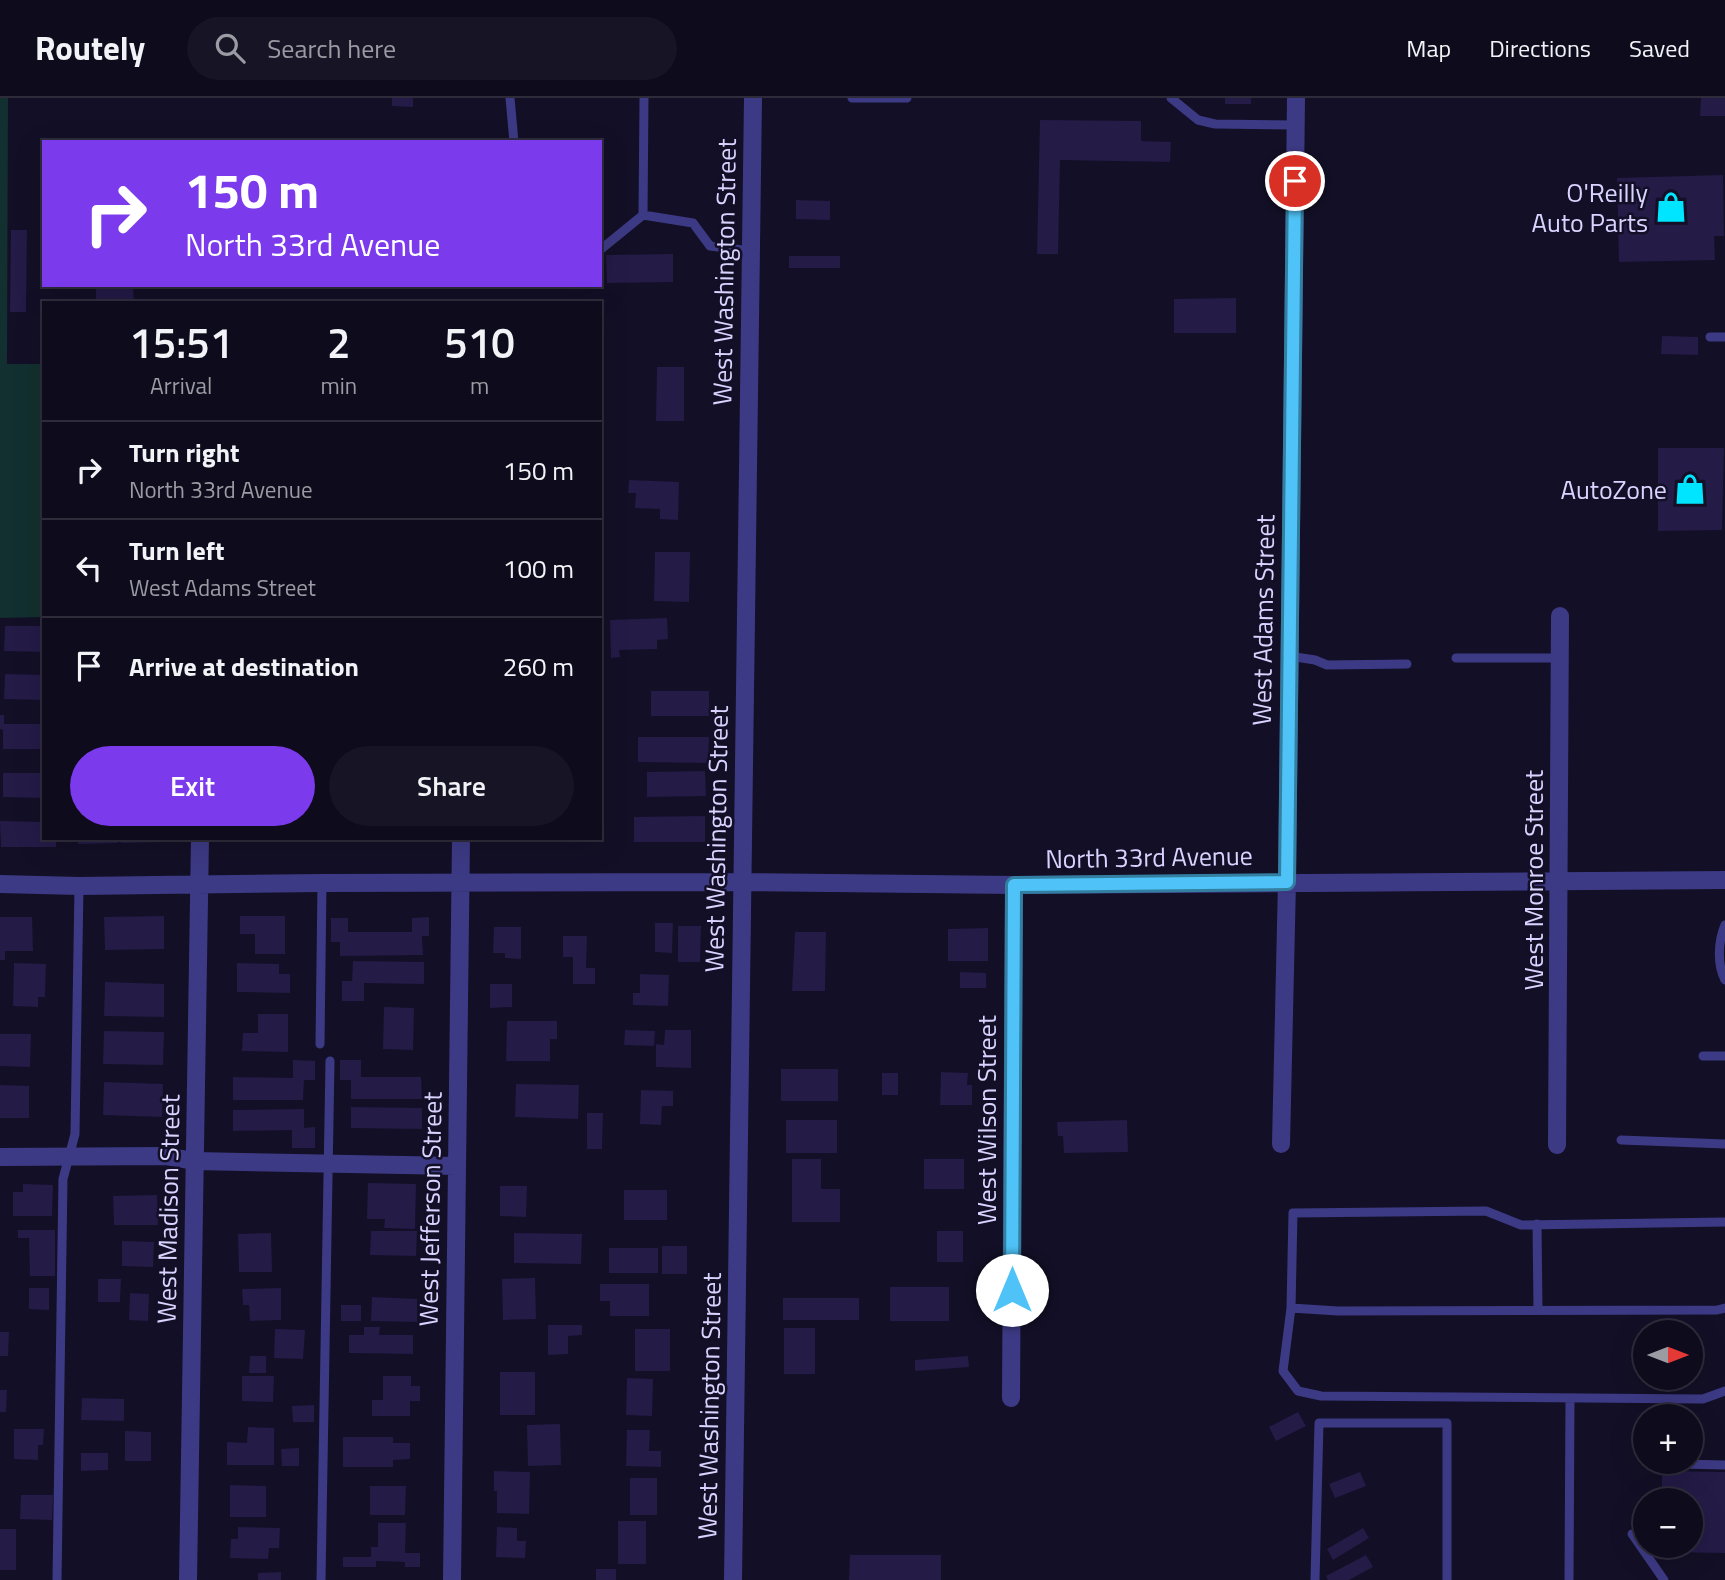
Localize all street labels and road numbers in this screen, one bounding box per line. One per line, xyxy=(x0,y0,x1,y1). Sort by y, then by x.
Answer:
street label: West Washington Street xyxy=(702,138,746,406)
street label: West Adams Street xyxy=(1242,514,1284,726)
street label: West Washington Street xyxy=(694,705,738,973)
street label: West Monroe Street xyxy=(1514,770,1553,990)
street label: North 33rd Avenue xyxy=(1045,836,1253,878)
street label: West Wilson Street xyxy=(967,1015,1006,1225)
street label: West Jefferson Street xyxy=(408,1091,452,1327)
street label: West Madison Street xyxy=(147,1094,189,1324)
street label: West Washington Street xyxy=(687,1272,731,1540)

